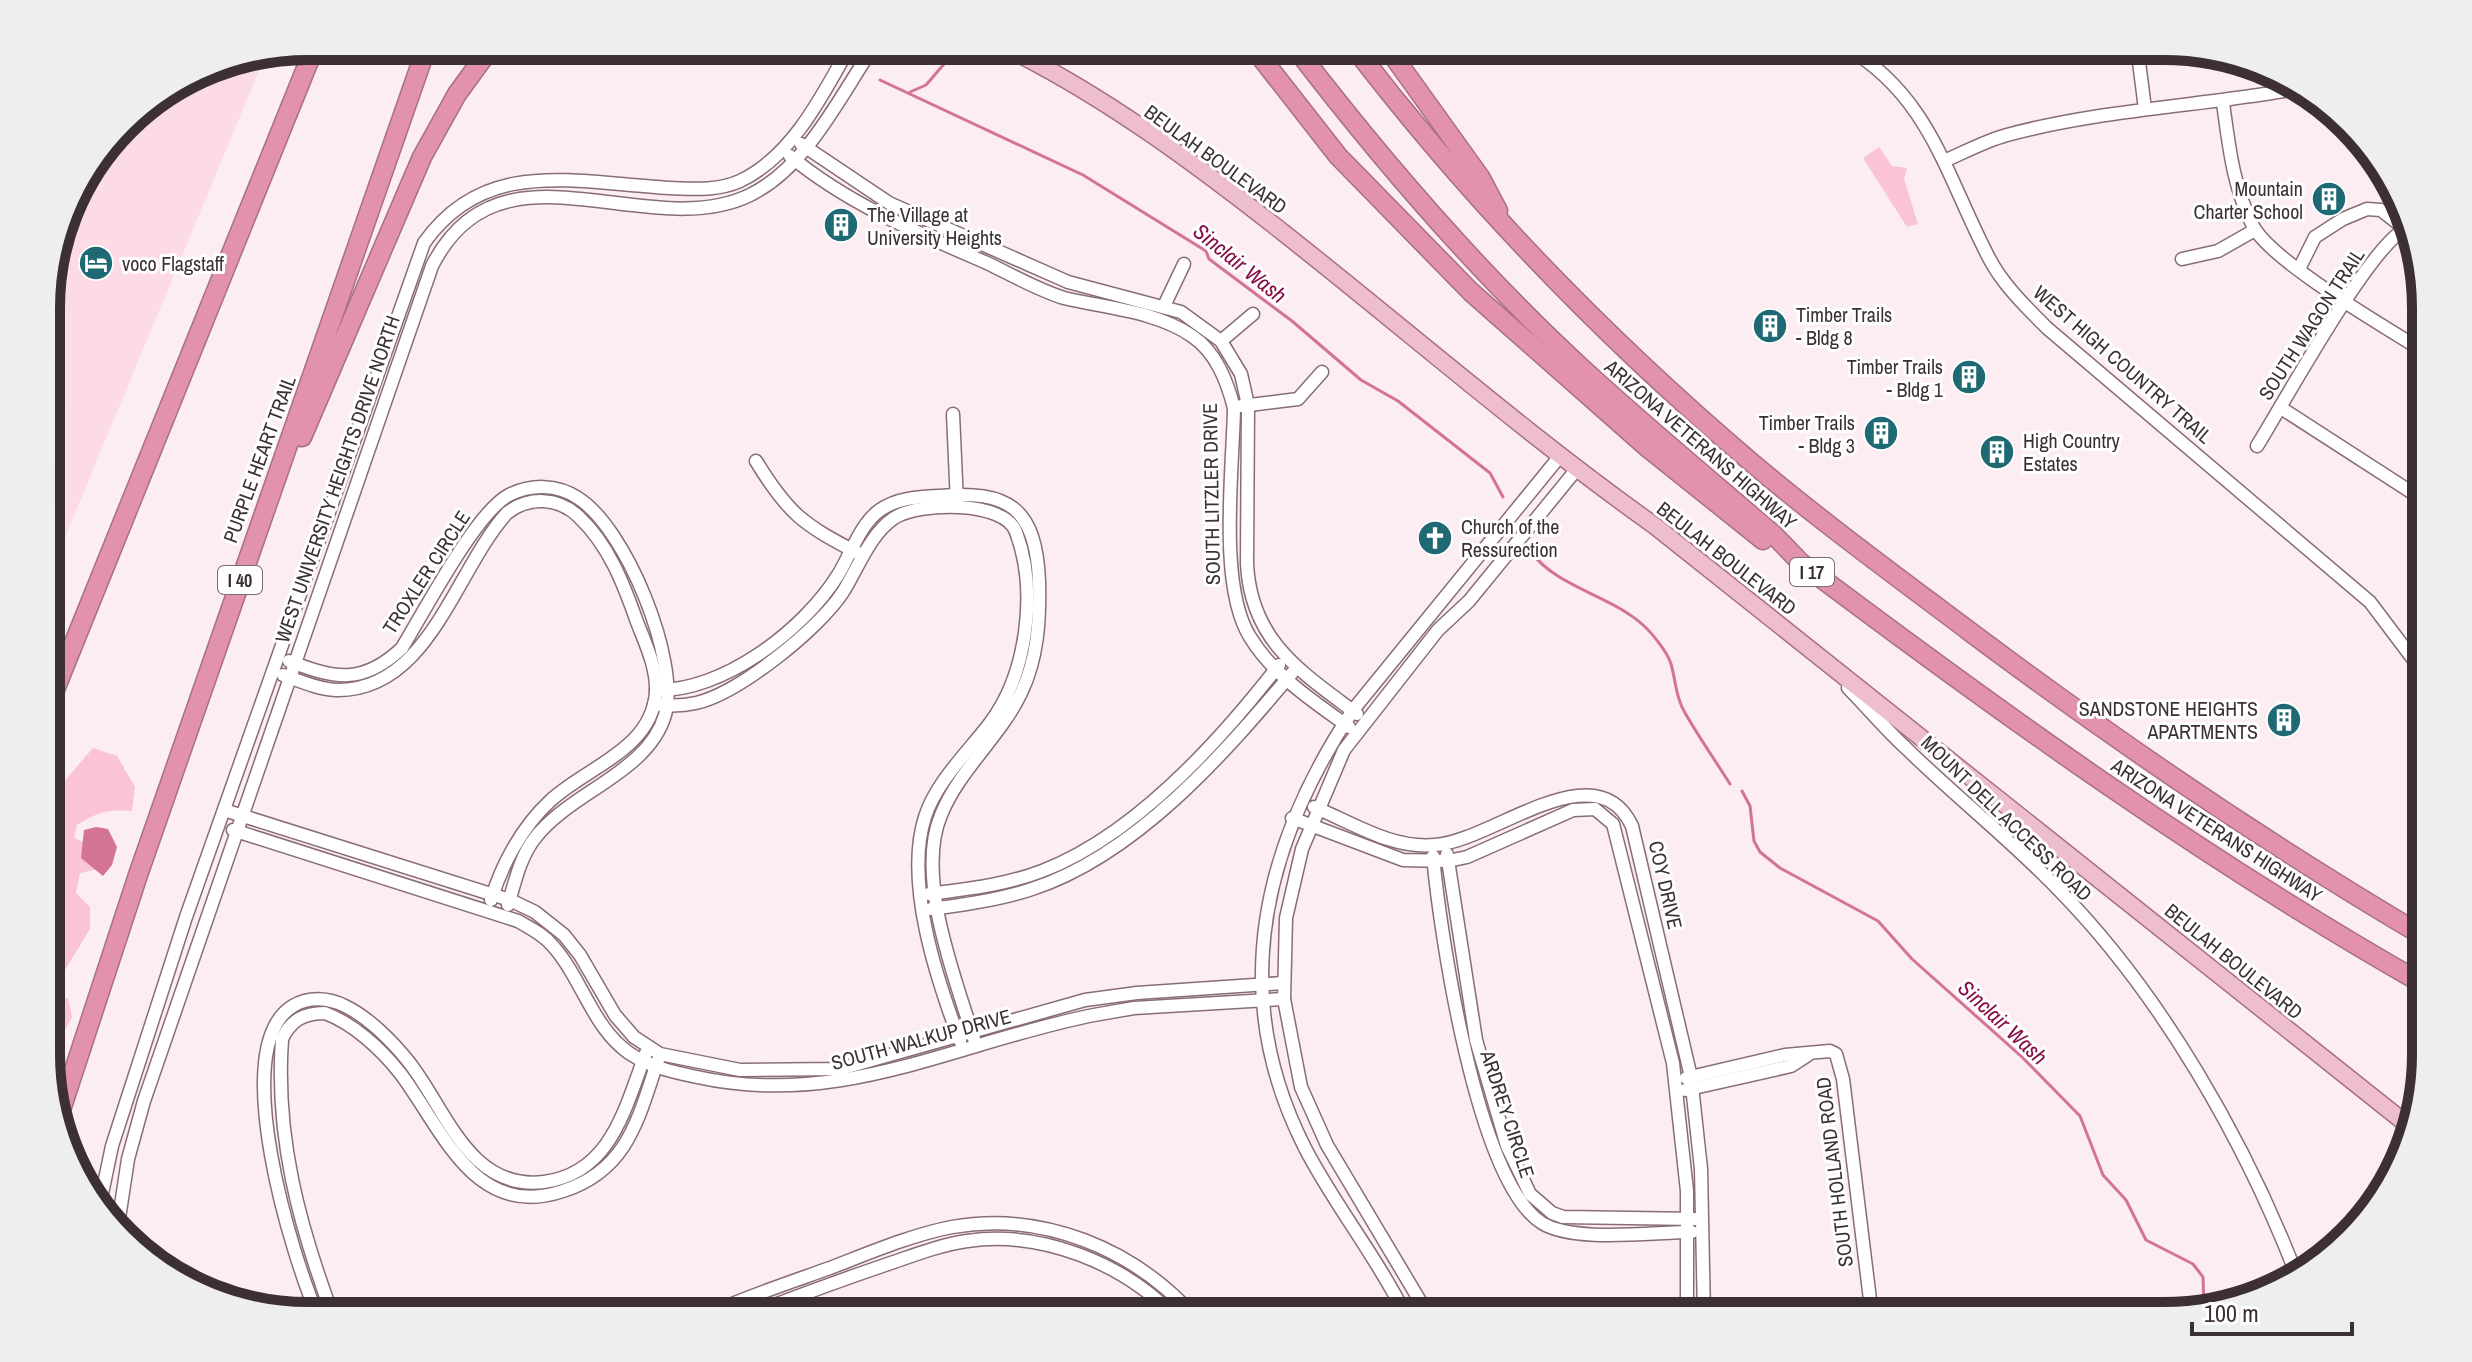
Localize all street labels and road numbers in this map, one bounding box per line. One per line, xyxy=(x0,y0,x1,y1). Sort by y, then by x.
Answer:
street label: BEULAH BOULEVARD xyxy=(1139,98,1293,220)
street label: SOUTH WAGON TRAIL xyxy=(2252,243,2370,405)
street label: WEST HIGH COUNTRY TRAIL xyxy=(2028,279,2218,449)
street label: WEST UNIVERSITY HEIGHTS DRIVE NORTH xyxy=(268,312,406,646)
street label: ARIZONA VETERANS HIGHWAY xyxy=(1599,352,1803,535)
street label: PURPLE HEART TRAIL xyxy=(216,372,302,546)
street label: SOUTH LITZLER DRIVE xyxy=(1196,403,1226,585)
street label: BEULAH BOULEVARD xyxy=(1652,495,1802,621)
street label: TROXLER CIRCLE xyxy=(376,505,476,639)
road number: I 17 xyxy=(1790,558,1834,586)
road number: I 40 xyxy=(218,566,262,594)
street label: MOUNT DELL ACCESS ROAD xyxy=(1916,729,2098,907)
street label: ARIZONA VETERANS HIGHWAY xyxy=(2106,751,2328,908)
street label: COY DRIVE xyxy=(1643,838,1689,932)
street label: BEULAH BOULEVARD xyxy=(2159,897,2309,1025)
street label: SOUTH WALKUP DRIVE xyxy=(828,1002,1014,1076)
street label: ARDREY CIRCLE xyxy=(1474,1046,1541,1181)
street label: SOUTH HOLLAND ROAD xyxy=(1809,1075,1859,1269)

